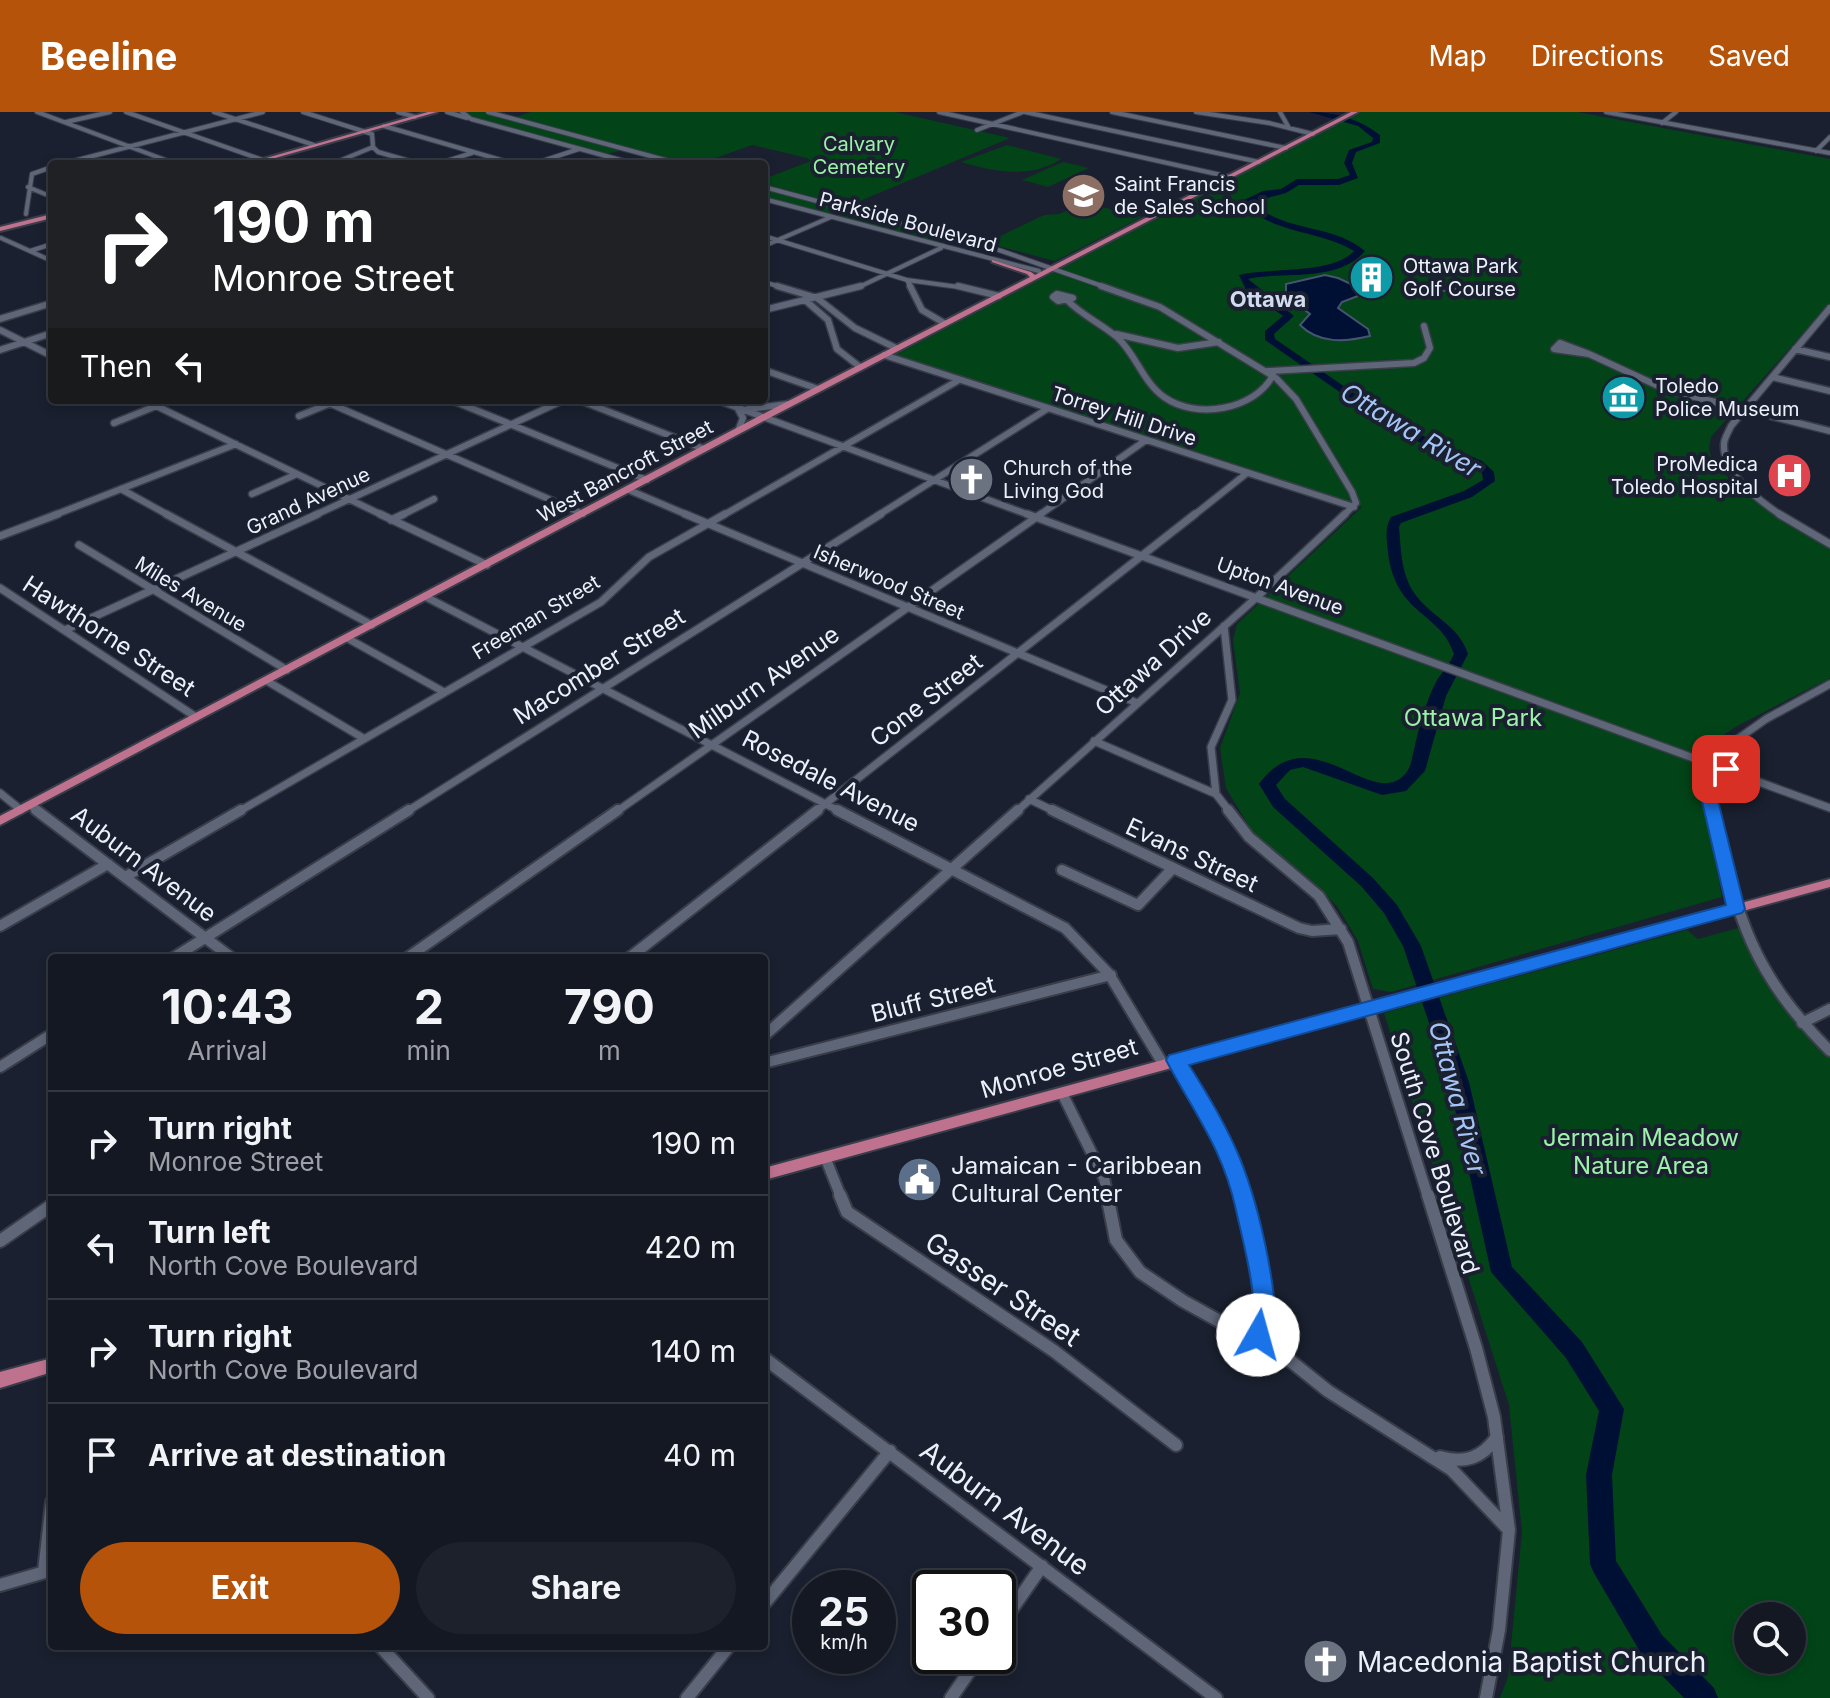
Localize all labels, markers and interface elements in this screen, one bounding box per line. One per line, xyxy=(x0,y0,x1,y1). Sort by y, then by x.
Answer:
text: Beeline xyxy=(40,33,177,79)
text: Map xyxy=(1428,39,1487,73)
text: Directions xyxy=(1531,39,1664,73)
text: Saved xyxy=(1708,39,1790,73)
park label: Calvary Cemetery xyxy=(813,132,905,179)
school or university icon: Saint Francis de Sales School xyxy=(1059,171,1107,219)
place label: Saint Francis de Sales School xyxy=(1114,172,1265,219)
street label: Parkside Boulevard xyxy=(817,187,999,257)
text: 190 m xyxy=(212,188,375,256)
icon: right xyxy=(80,192,184,296)
building icon: Ottawa Park Golf Course xyxy=(1348,253,1396,301)
place label: Ottawa Park Golf Course xyxy=(1403,254,1518,301)
text: Monroe Street xyxy=(212,256,455,300)
district label: Ottawa xyxy=(1230,286,1306,312)
icon: left xyxy=(168,344,212,388)
text: Then xyxy=(80,348,152,384)
museum icon: Toledo Police Museum xyxy=(1600,374,1648,422)
place label: Toledo Police Museum xyxy=(1655,374,1800,421)
water label: Ottawa River xyxy=(1335,376,1488,485)
street label: Torrey Hill Drive xyxy=(1048,381,1200,451)
street label: West Bancroft Street xyxy=(533,414,717,527)
place label: ProMedica Toledo Hospital xyxy=(1611,452,1758,499)
hospital icon: ProMedica Toledo Hospital xyxy=(1765,452,1813,500)
church icon: Church of the Living God xyxy=(948,455,996,503)
place label: Church of the Living God xyxy=(1003,456,1132,503)
street label: Grand Avenue xyxy=(242,462,374,540)
street label: Isherwood Street xyxy=(810,539,968,625)
street label: Miles Avenue xyxy=(131,551,251,637)
street label: Upton Avenue xyxy=(1213,552,1347,620)
street label: Freeman Street xyxy=(468,569,604,664)
street label: Hawthorne Street xyxy=(17,570,201,703)
street label: Macomber Street xyxy=(508,602,690,730)
street label: Ottawa Drive xyxy=(1089,602,1217,722)
street label: Milburn Avenue xyxy=(683,619,845,745)
street label: Cone Street xyxy=(864,647,988,753)
park label: Ottawa Park xyxy=(1404,703,1542,732)
street label: Rosedale Avenue xyxy=(737,724,925,838)
pin xyxy=(1692,735,1760,803)
icon: arrive xyxy=(1704,747,1748,791)
street label: Auburn Avenue xyxy=(66,800,222,928)
street label: Evans Street xyxy=(1121,812,1263,898)
street label: Bluff Street xyxy=(868,970,998,1028)
text: 10:43 xyxy=(161,977,294,1036)
text: 2 xyxy=(414,977,444,1036)
text: 790 xyxy=(564,977,655,1036)
water label: Ottawa River xyxy=(1423,1018,1494,1179)
street label: South Cove Boulevard xyxy=(1384,1028,1486,1278)
street label: Monroe Street xyxy=(977,1032,1141,1104)
text: Arrival xyxy=(187,1035,267,1066)
text: min xyxy=(407,1035,451,1066)
text: m xyxy=(598,1035,621,1066)
text: Turn right xyxy=(148,1110,292,1146)
icon: right xyxy=(80,1121,124,1165)
park label: Jermain Meadow Nature Area xyxy=(1543,1123,1739,1180)
text: 190 m xyxy=(652,1125,736,1161)
text: Monroe Street xyxy=(148,1146,323,1177)
place label: Jamaican - Caribbean Cultural Center xyxy=(951,1151,1202,1208)
public building icon: Jamaican - Caribbean Cultural Center xyxy=(896,1155,944,1203)
text: Turn left xyxy=(148,1214,270,1250)
icon: left xyxy=(80,1225,124,1269)
street label: Gasser Street xyxy=(919,1225,1087,1353)
text: 420 m xyxy=(645,1229,736,1265)
text: North Cove Boulevard xyxy=(148,1250,419,1281)
position arrow xyxy=(1216,1293,1300,1377)
text: Turn right xyxy=(148,1318,292,1354)
icon: right xyxy=(80,1329,124,1373)
text: 140 m xyxy=(651,1333,736,1369)
text: North Cove Boulevard xyxy=(148,1354,419,1385)
icon: arrive xyxy=(80,1433,124,1477)
street label: Auburn Avenue xyxy=(914,1433,1096,1583)
text: Arrive at destination xyxy=(148,1437,446,1473)
text: 40 m xyxy=(663,1437,736,1473)
button: Exit xyxy=(80,1542,400,1634)
button: Share xyxy=(416,1542,736,1634)
speed limit sign: 30 xyxy=(912,1570,1016,1674)
text: 25 xyxy=(819,1587,869,1636)
map controls xyxy=(1734,1602,1806,1674)
button: search xyxy=(1734,1602,1806,1674)
text: km/h xyxy=(820,1630,868,1654)
church icon: Macedonia Baptist Church xyxy=(1302,1638,1350,1686)
place label: Macedonia Baptist Church xyxy=(1357,1645,1706,1679)

